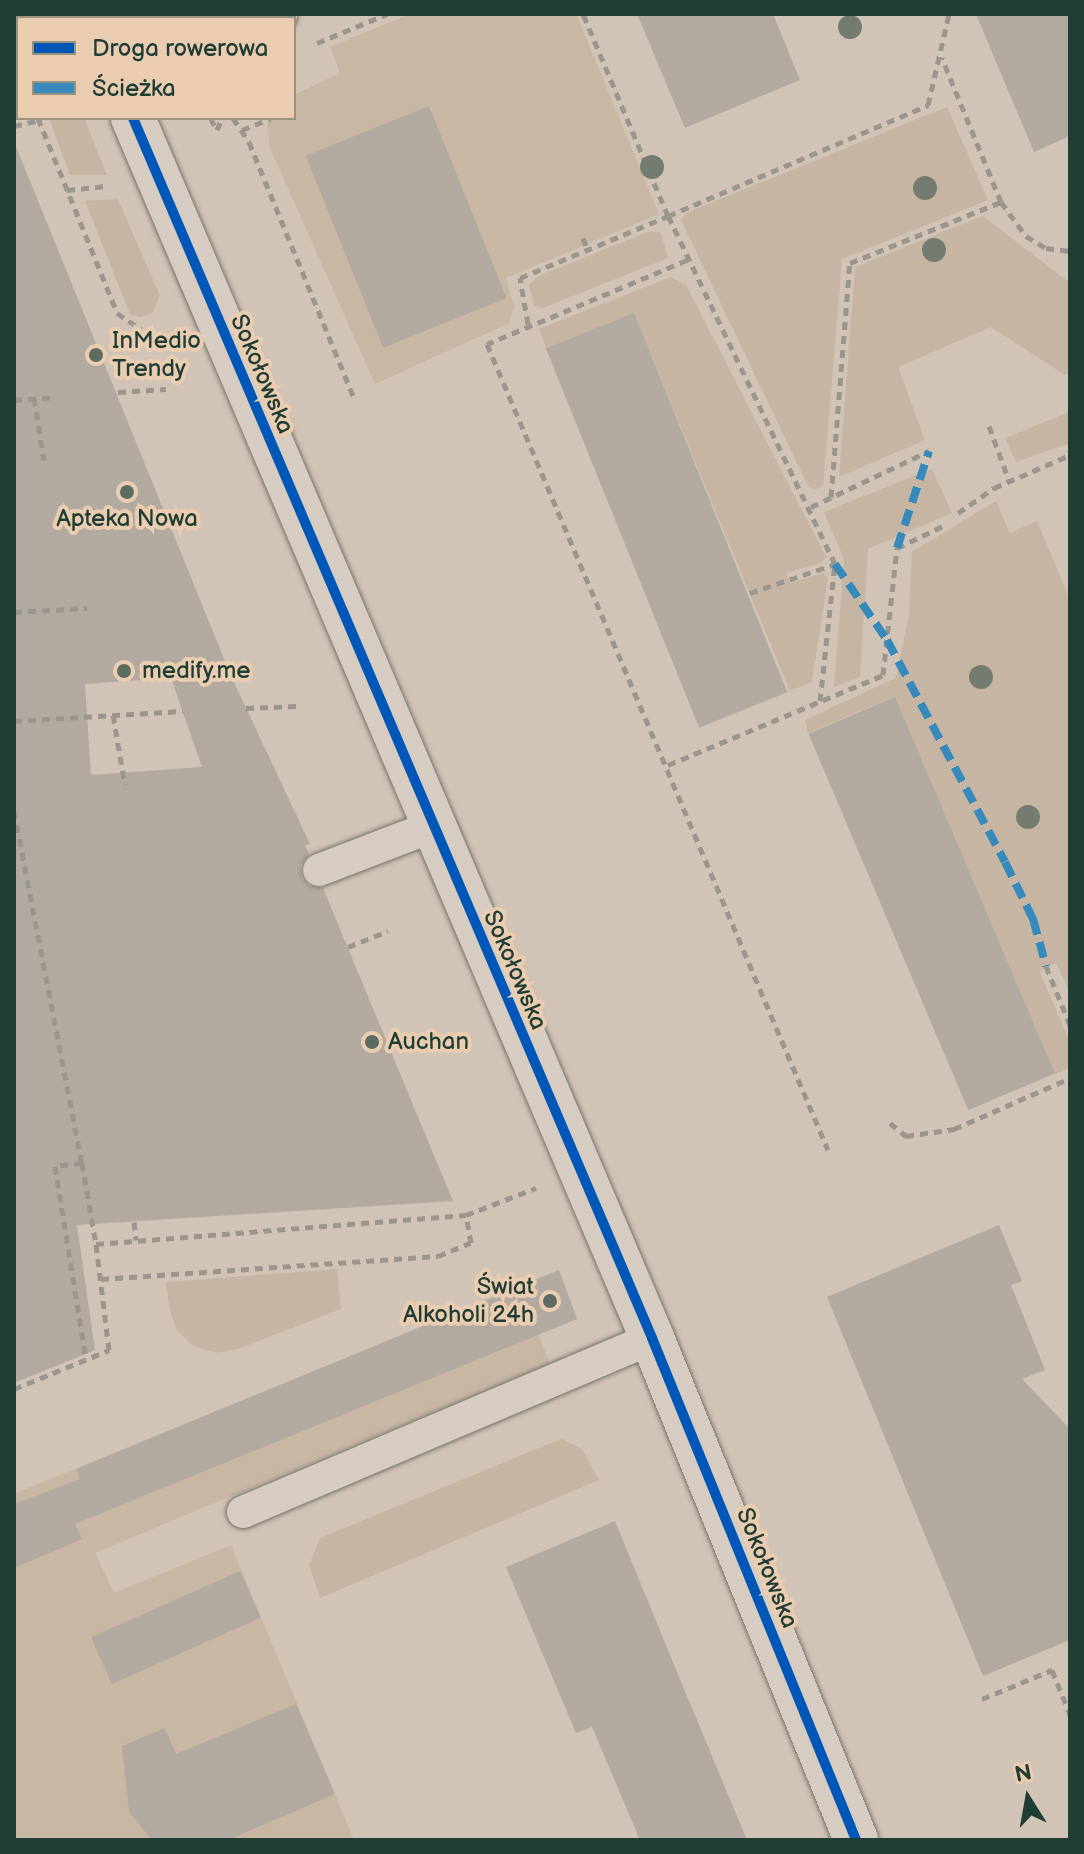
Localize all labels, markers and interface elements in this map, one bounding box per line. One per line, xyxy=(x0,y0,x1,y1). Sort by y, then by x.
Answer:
legend xyxy=(16,16,296,120)
text: Droga rowerowa xyxy=(92,34,268,63)
text: Ścieżka xyxy=(92,74,176,103)
street label: Sokołowska xyxy=(224,310,300,438)
place label: InMedio Trendy xyxy=(112,327,201,383)
marker: InMedio Trendy xyxy=(87,346,105,364)
marker: Apteka Nowa xyxy=(118,483,136,501)
place label: Apteka Nowa xyxy=(56,505,198,533)
place label: medify.me xyxy=(142,657,250,685)
marker: medify.me xyxy=(113,660,135,682)
street label: Sokołowska xyxy=(477,906,553,1034)
place label: Auchan xyxy=(388,1028,469,1056)
marker: Auchan xyxy=(363,1033,381,1051)
place label: Świat Alkoholi 24h xyxy=(403,1273,534,1329)
marker: Świat Alkoholi 24h xyxy=(541,1292,559,1310)
street label: Sokołowska xyxy=(730,1504,804,1632)
north arrow xyxy=(988,1758,1068,1838)
text: N xyxy=(1013,1759,1034,1789)

